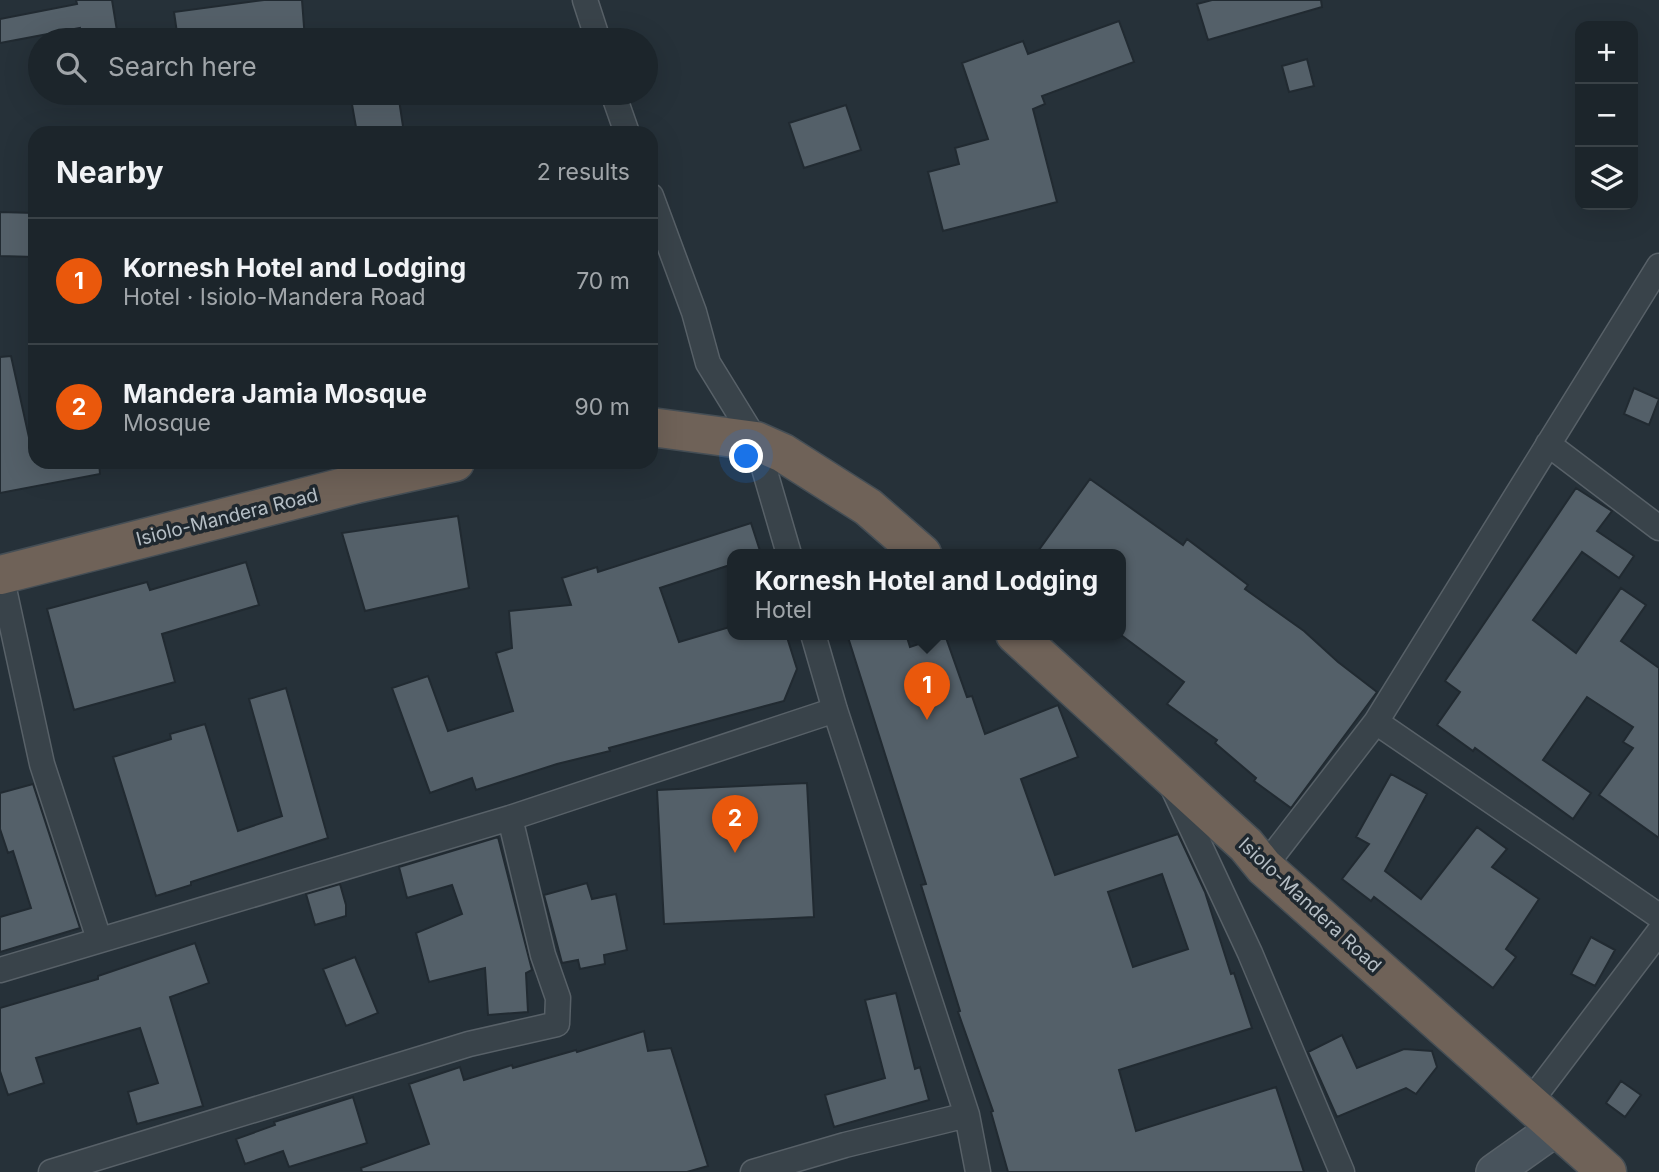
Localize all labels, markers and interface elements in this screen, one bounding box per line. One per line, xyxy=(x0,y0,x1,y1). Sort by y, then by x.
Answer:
map controls xyxy=(1575,21,1638,210)
button: + xyxy=(1575,21,1638,84)
search box xyxy=(28,28,658,105)
icon: search xyxy=(52,48,90,86)
text: Search here xyxy=(108,51,257,82)
button: − xyxy=(1575,84,1638,147)
button: layers xyxy=(1575,147,1638,210)
text: Nearby xyxy=(56,154,164,190)
text: 2 results xyxy=(537,158,630,186)
text: Kornesh Hotel and Lodging xyxy=(123,252,466,283)
text: 1 xyxy=(74,267,84,295)
text: 70 m xyxy=(576,267,630,295)
text: Hotel · Isiolo-Mandera Road xyxy=(123,283,426,311)
text: Mandera Jamia Mosque xyxy=(123,378,427,409)
text: 2 xyxy=(72,393,86,421)
text: 90 m xyxy=(575,393,630,421)
text: Mosque xyxy=(123,409,211,437)
your location xyxy=(729,439,763,473)
street label: Isiolo-Mandera Road xyxy=(134,483,320,551)
popup xyxy=(727,549,1126,640)
text: Kornesh Hotel and Lodging xyxy=(755,565,1098,596)
text: Hotel xyxy=(755,596,812,624)
pin: 1 xyxy=(904,662,950,720)
pin: 2 xyxy=(712,795,758,853)
street label: Isiolo-Mandera Road xyxy=(1234,833,1386,977)

